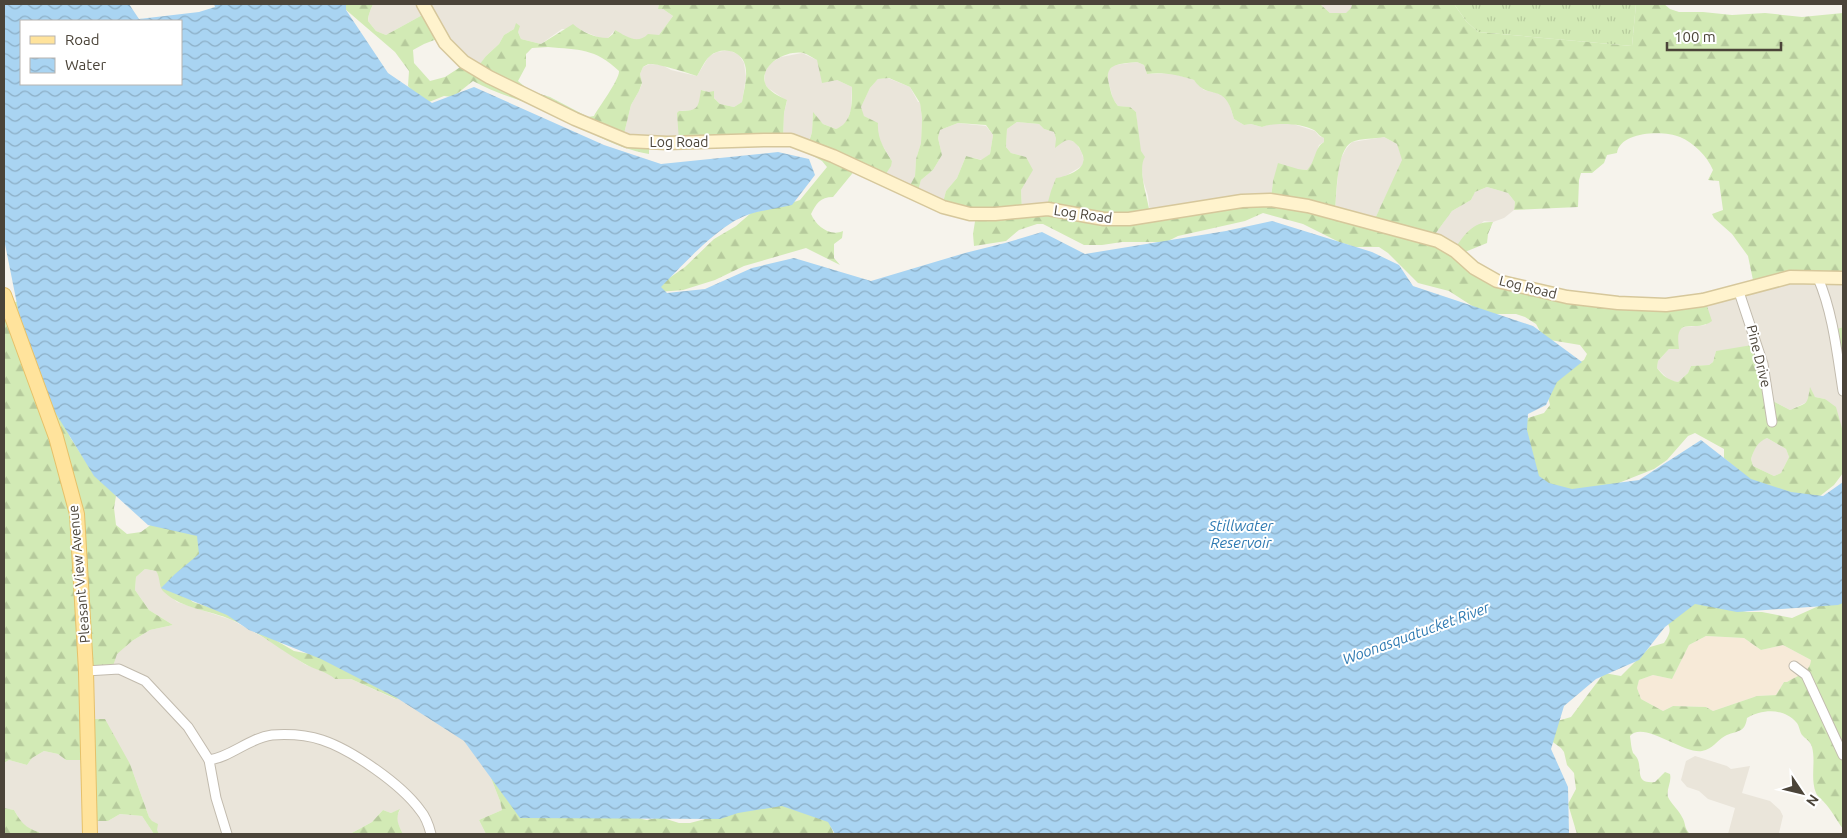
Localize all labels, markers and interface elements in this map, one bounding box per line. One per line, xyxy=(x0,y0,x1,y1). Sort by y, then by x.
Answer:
legend xyxy=(20,20,182,85)
scale bar xyxy=(1667,20,1781,52)
text: 100 m xyxy=(1674,28,1716,45)
text: Road xyxy=(65,31,100,48)
text: Water xyxy=(65,56,106,73)
street label: Log Road xyxy=(650,134,708,150)
street label: Log Road xyxy=(1053,202,1113,226)
street label: Log Road xyxy=(1498,272,1558,302)
street label: Pine Drive xyxy=(1744,323,1774,389)
street label: Pleasant View Avenue xyxy=(65,504,93,644)
water label: Stillwater Reservoir xyxy=(1208,517,1274,551)
water label: Woonasquatucket River xyxy=(1340,598,1493,668)
north arrow xyxy=(1777,768,1827,818)
text: N xyxy=(1803,792,1822,809)

